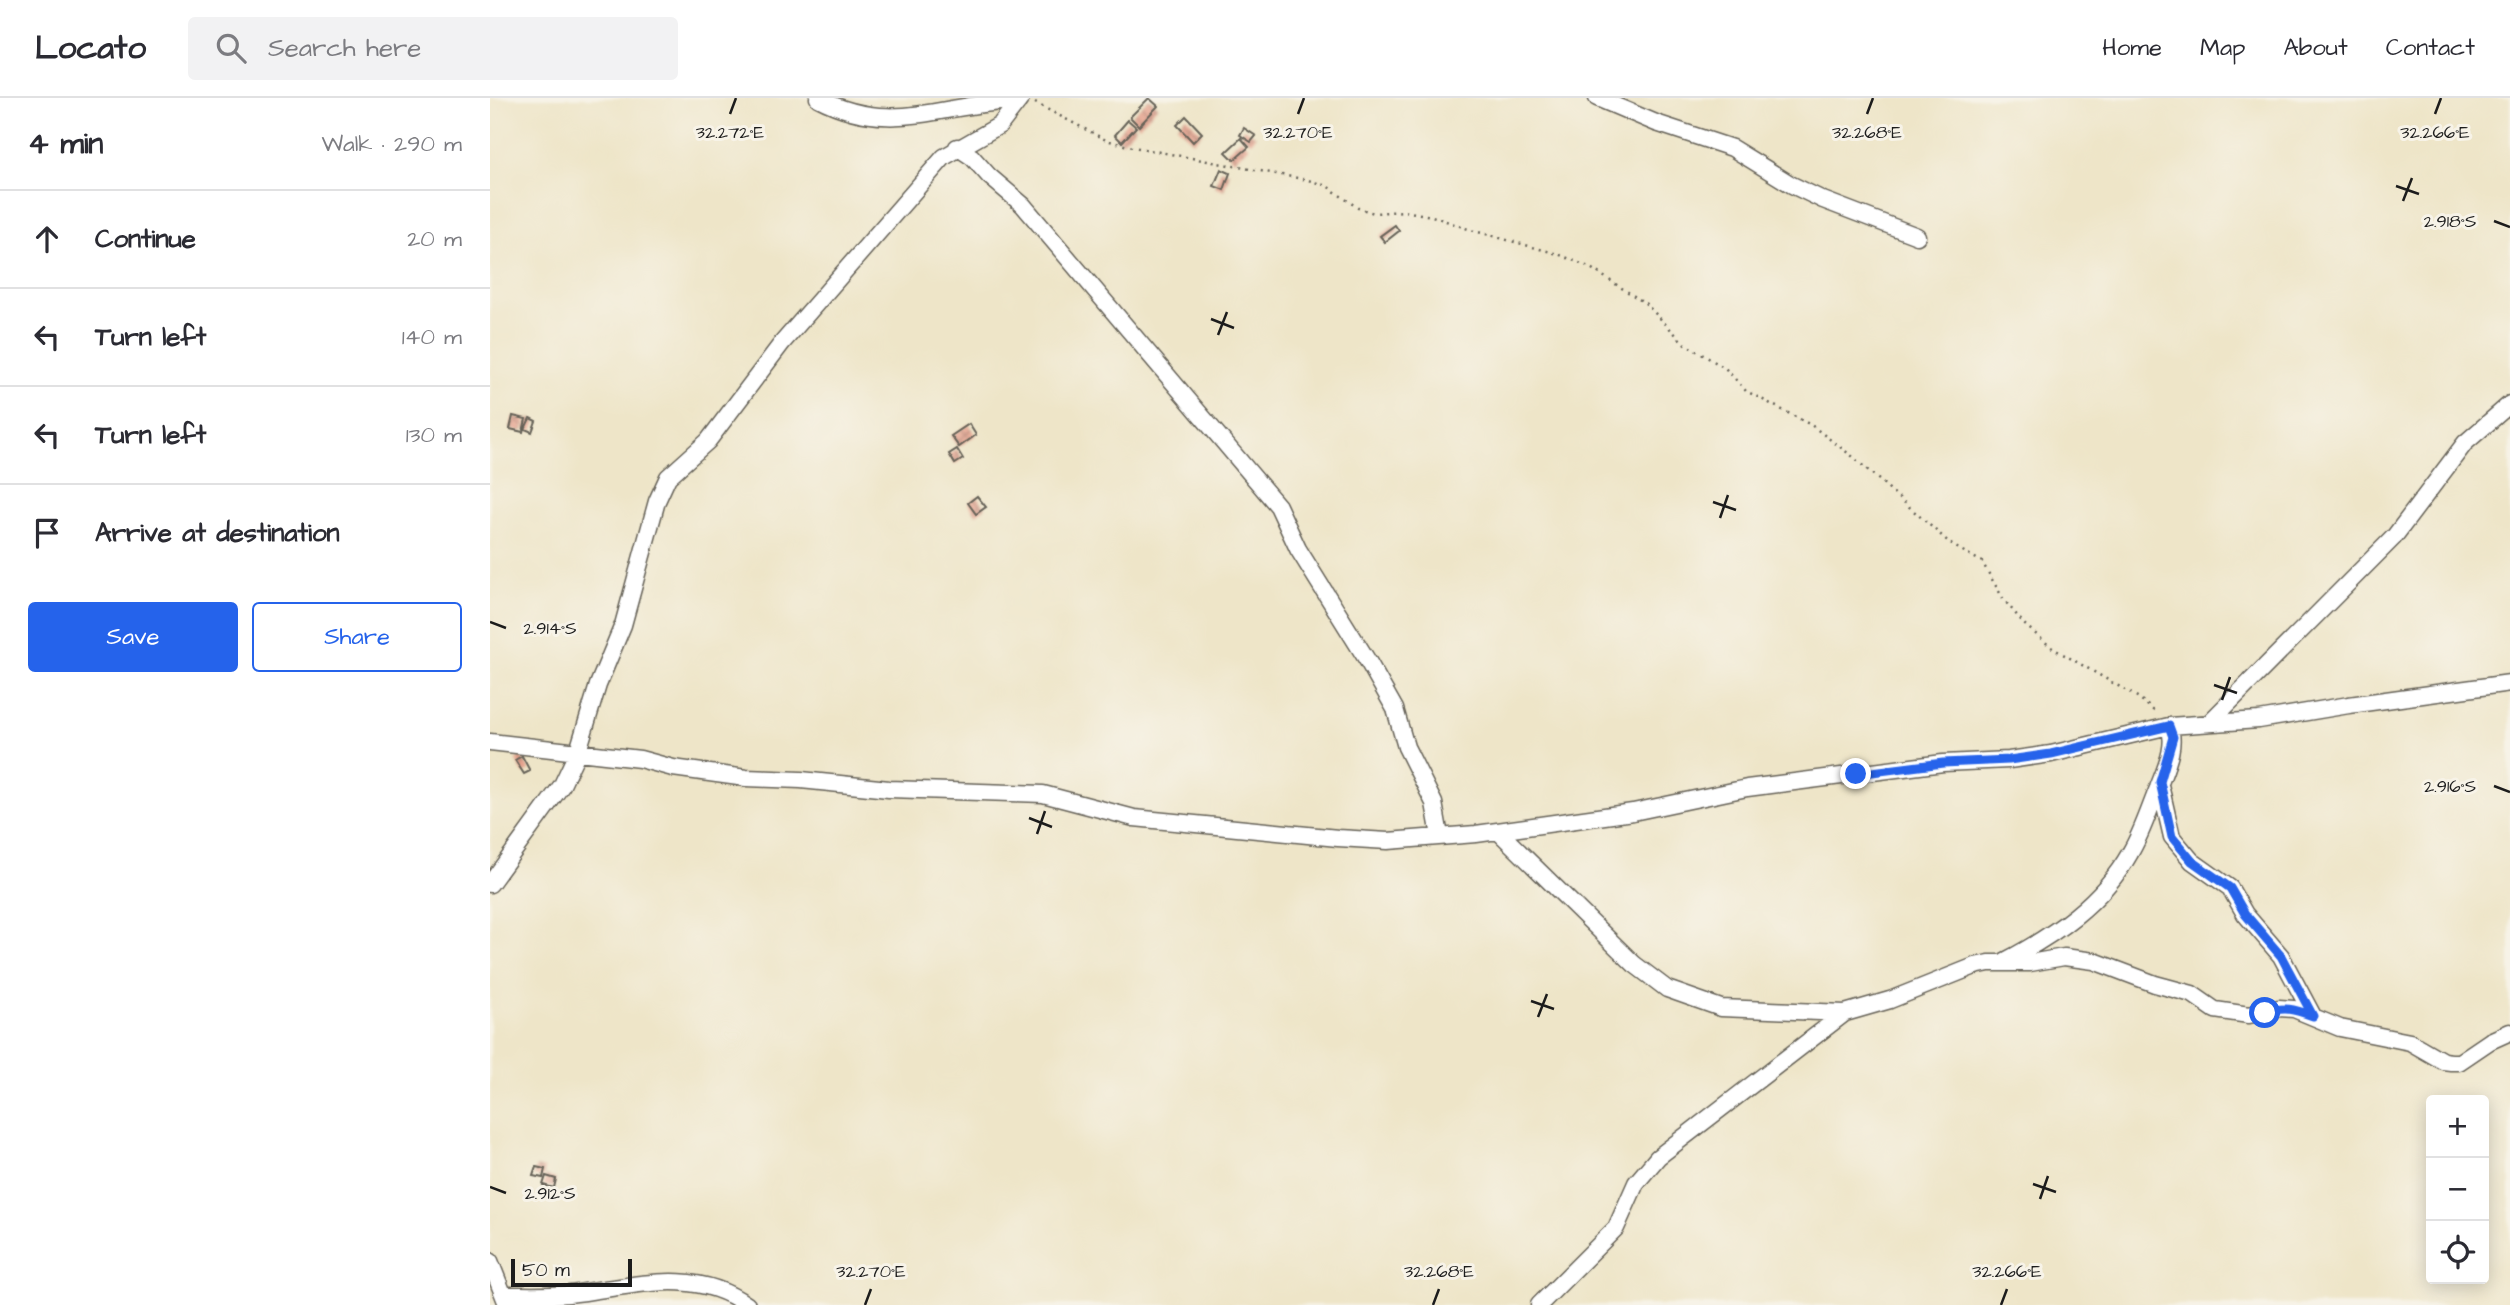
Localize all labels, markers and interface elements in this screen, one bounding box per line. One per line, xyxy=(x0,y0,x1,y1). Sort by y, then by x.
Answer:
search box xyxy=(188,17,678,80)
text: Locato xyxy=(35,25,146,71)
icon: search xyxy=(212,29,250,67)
text: Search here xyxy=(268,30,421,66)
text: Home xyxy=(2102,31,2162,65)
text: Map xyxy=(2200,31,2245,65)
text: About xyxy=(2283,31,2348,65)
text: Contact xyxy=(2386,31,2475,65)
text: 32.272°E xyxy=(696,120,764,145)
text: 32.270°E xyxy=(1263,120,1333,145)
text: 32.268°E xyxy=(1832,120,1902,145)
text: 32.266°E xyxy=(2400,120,2470,145)
text: 4 min xyxy=(28,123,103,165)
text: Walk · 290 m xyxy=(321,128,462,160)
text: 2.918°S xyxy=(2424,209,2476,234)
icon: ahead xyxy=(28,220,66,258)
text: Continue xyxy=(95,221,196,257)
text: 20 m xyxy=(407,223,462,255)
icon: left xyxy=(28,318,66,356)
text: Turn left xyxy=(95,319,206,355)
text: 140 m xyxy=(402,321,462,353)
icon: left xyxy=(28,416,66,454)
text: Turn left xyxy=(95,417,206,453)
text: 130 m xyxy=(406,419,462,451)
icon: arrive xyxy=(28,514,66,552)
text: Arrive at destination xyxy=(95,515,340,551)
button: Save xyxy=(28,602,238,672)
button: Share xyxy=(252,602,462,672)
text: 2.914°S xyxy=(523,616,577,641)
route end xyxy=(1840,758,1871,789)
text: 2.916°S xyxy=(2424,774,2476,799)
route start xyxy=(2249,997,2280,1028)
map controls xyxy=(2426,1095,2489,1284)
button: + xyxy=(2426,1095,2489,1158)
button: − xyxy=(2426,1158,2489,1221)
text: 2.912°S xyxy=(524,1181,576,1206)
button: locate xyxy=(2426,1221,2489,1284)
scale bar xyxy=(511,1256,632,1288)
text: 50 m xyxy=(522,1257,570,1284)
text: 32.270°E xyxy=(836,1259,906,1284)
text: 32.268°E xyxy=(1404,1259,1474,1284)
text: 32.266°E xyxy=(1972,1259,2042,1284)

